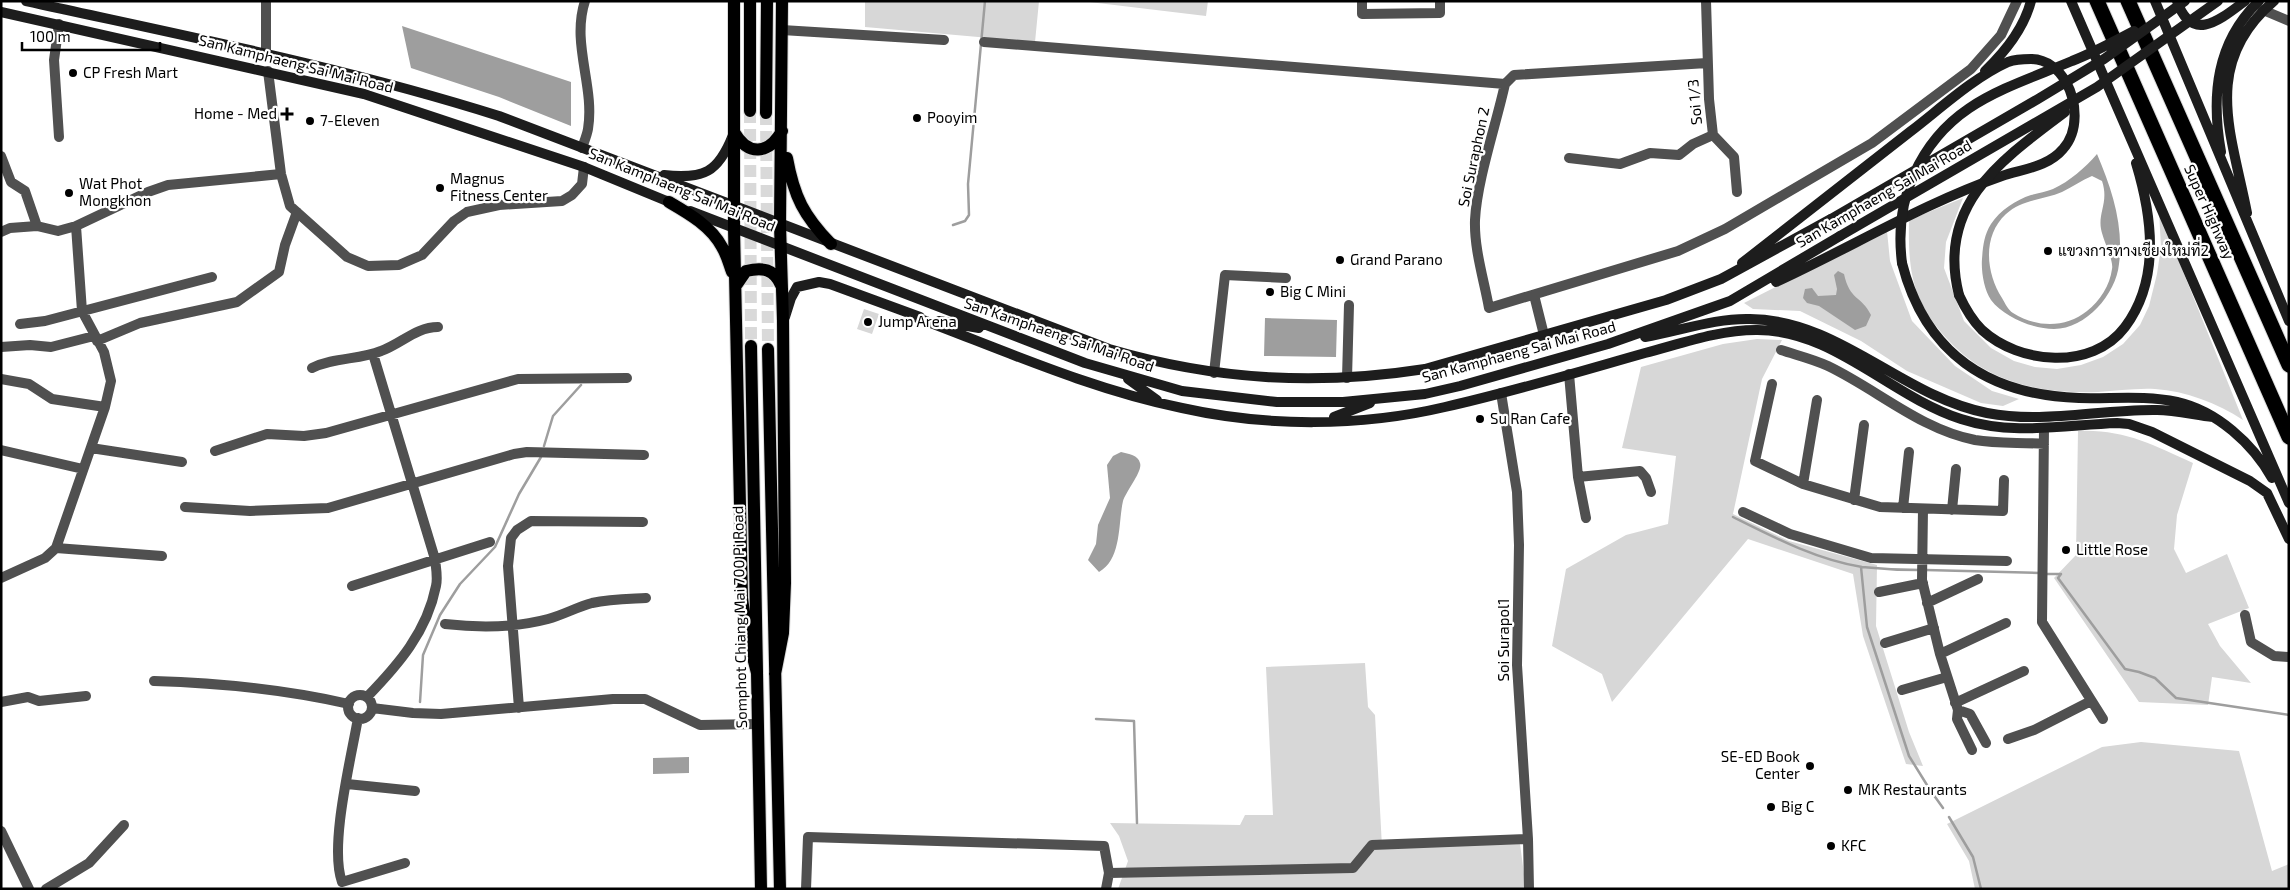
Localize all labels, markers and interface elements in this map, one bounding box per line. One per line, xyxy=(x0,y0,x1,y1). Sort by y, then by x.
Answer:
scale bar xyxy=(22,20,160,52)
text: 100 m xyxy=(30,27,71,45)
street label: San Kamphaeng Sai Mai Road xyxy=(197,30,395,96)
place label: CP Fresh Mart xyxy=(83,63,178,81)
marker: CP Fresh Mart xyxy=(67,67,79,79)
street label: Soi 1/3 xyxy=(1683,78,1705,126)
place label: Home - Med xyxy=(194,104,277,122)
street label: Soi Suraphon 2 xyxy=(1454,105,1492,208)
marker: Home - Med xyxy=(281,108,293,120)
place label: Pooyim xyxy=(927,108,978,126)
place label: 7-Eleven xyxy=(320,111,380,129)
marker: Pooyim xyxy=(911,112,923,124)
marker: 7-Eleven xyxy=(304,115,316,127)
street label: San Kamphaeng Sai Mai Road xyxy=(1792,135,1975,251)
street label: San Kamphaeng Sai Mai Road xyxy=(586,143,778,235)
street label: Super Highway xyxy=(2181,161,2239,262)
place label: Magnus Fitness Center xyxy=(450,169,548,204)
place label: Wat Phot Mongkhon xyxy=(79,174,151,209)
marker: Magnus Fitness Center xyxy=(434,182,446,194)
marker: Wat Phot Mongkhon xyxy=(63,187,75,199)
place label: แขวงการทางเชียงใหม่ที่2 xyxy=(2058,236,2209,259)
marker: แขวงการทางเชียงใหม่ที่2 xyxy=(2042,245,2054,257)
place label: Grand Parano xyxy=(1350,250,1443,268)
marker: Grand Parano xyxy=(1334,254,1346,266)
place label: Big C Mini xyxy=(1280,282,1346,300)
marker: Big C Mini xyxy=(1264,286,1276,298)
street label: San Kamphaeng Sai Mai Road xyxy=(962,293,1157,375)
place label: Jump Arena xyxy=(878,312,957,330)
marker: Jump Arena xyxy=(862,316,874,328)
street label: San Kamphaeng Sai Mai Road xyxy=(1420,316,1618,386)
place label: Su Ran Cafe xyxy=(1490,409,1570,427)
marker: Su Ran Cafe xyxy=(1474,413,1486,425)
street label: Somphot Chiang Mai 700 Pi Road xyxy=(728,506,750,729)
place label: Little Rose xyxy=(2076,540,2148,558)
marker: Little Rose xyxy=(2060,544,2072,556)
street label: Soi Surapol1 xyxy=(1494,599,1512,681)
place label: SE-ED Book Center xyxy=(1721,747,1800,782)
marker: SE-ED Book Center xyxy=(1804,760,1816,772)
place label: MK Restaurants xyxy=(1858,780,1967,798)
marker: MK Restaurants xyxy=(1842,784,1854,796)
place label: Big C xyxy=(1781,797,1815,815)
marker: Big C xyxy=(1765,801,1777,813)
place label: KFC xyxy=(1841,836,1867,854)
marker: KFC xyxy=(1825,840,1837,852)

